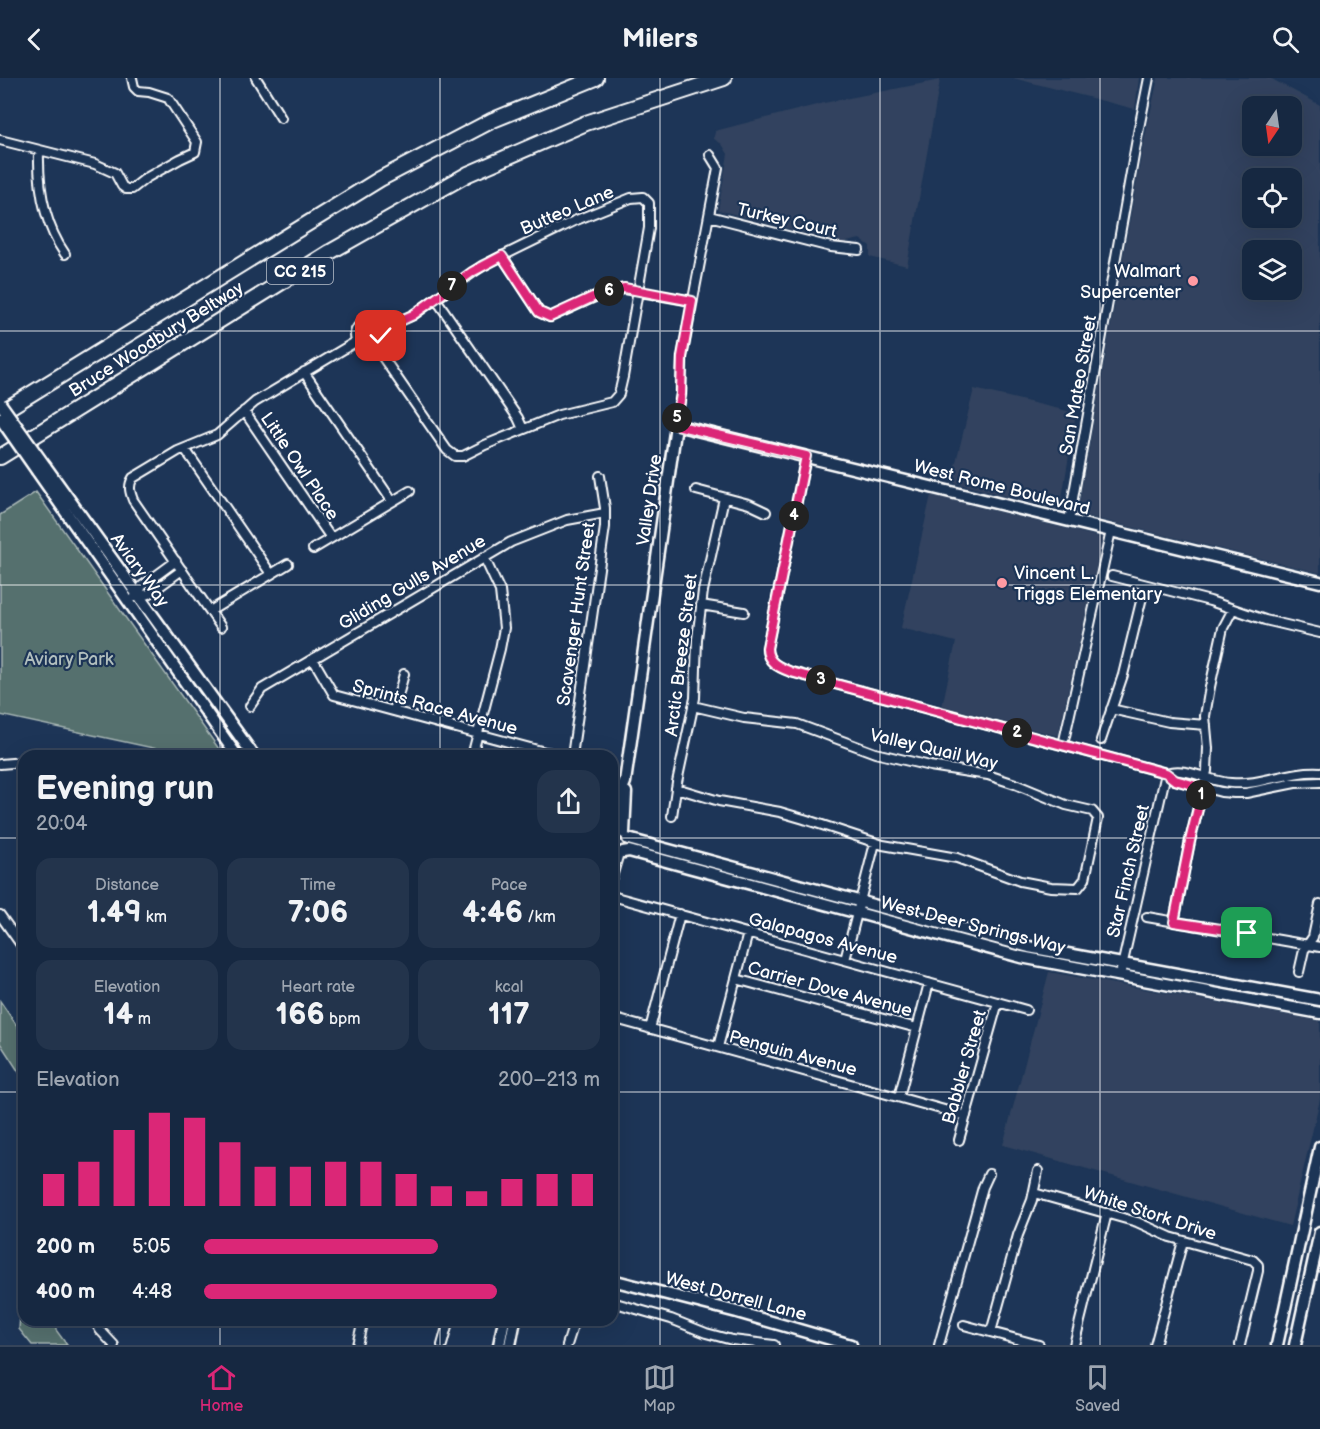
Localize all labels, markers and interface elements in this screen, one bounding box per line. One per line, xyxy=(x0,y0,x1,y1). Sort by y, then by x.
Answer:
icon: back xyxy=(18,23,51,56)
text: Milers xyxy=(622,23,698,55)
icon: search xyxy=(1269,23,1302,56)
north arrow xyxy=(1242,96,1302,156)
map controls xyxy=(1242,96,1302,300)
button: locate xyxy=(1242,168,1302,228)
street label: Butteo Lane xyxy=(517,181,617,240)
street label: Turkey Court xyxy=(735,199,839,242)
button: layers xyxy=(1242,240,1302,300)
road number: CC 215 xyxy=(267,258,333,284)
place label: Walmart Supercenter xyxy=(1080,261,1181,303)
pin: 7 xyxy=(437,271,467,301)
marker: Walmart Supercenter xyxy=(1186,274,1200,288)
text: 7 xyxy=(448,276,456,295)
pin: 6 xyxy=(594,276,624,306)
street label: Bruce Woodbury Beltway xyxy=(65,277,248,402)
text: 6 xyxy=(604,281,614,300)
pin xyxy=(355,310,406,361)
street label: San Mateo Street xyxy=(1056,313,1101,457)
icon: check xyxy=(364,319,397,352)
pin: 5 xyxy=(662,403,692,433)
street label: Little Owl Place xyxy=(256,408,344,524)
text: 5 xyxy=(672,408,682,427)
street label: Valley Drive xyxy=(633,453,666,547)
street label: West Rome Boulevard xyxy=(912,455,1092,520)
pin: 4 xyxy=(779,501,809,531)
text: 4 xyxy=(789,506,799,525)
street label: Scavenger Hunt Street xyxy=(553,520,600,707)
street label: Aviary Way xyxy=(106,529,174,612)
street label: Gliding Gulls Avenue xyxy=(335,530,490,635)
place label: Vincent L. Triggs Elementary xyxy=(1014,563,1163,605)
street label: Arctic Breeze Street xyxy=(661,572,702,738)
marker: Vincent L. Triggs Elementary xyxy=(995,576,1009,590)
park label: Aviary Park xyxy=(25,649,114,670)
pin: 3 xyxy=(806,665,836,695)
text: 3 xyxy=(816,670,826,689)
street label: Sprints Race Avenue xyxy=(350,675,520,740)
pin: 2 xyxy=(1002,718,1032,748)
text: 2 xyxy=(1012,723,1022,742)
street label: Valley Quail Way xyxy=(868,725,1001,775)
text: Evening run xyxy=(36,769,214,809)
button: share xyxy=(537,770,600,833)
pin: 1 xyxy=(1186,780,1216,810)
text: 1 xyxy=(1198,785,1204,804)
street label: Star Finch Street xyxy=(1103,802,1154,940)
text: 20:04 xyxy=(36,812,88,836)
text: Distance xyxy=(95,876,159,895)
text: Time xyxy=(300,876,336,895)
text: Pace xyxy=(491,876,527,895)
street label: West Deer Springs Way xyxy=(878,892,1068,959)
text: 1.49 xyxy=(87,895,142,931)
text: 7:06 xyxy=(288,895,348,931)
text: 4:46 xyxy=(462,895,523,931)
pin xyxy=(1221,907,1272,958)
text: km xyxy=(142,908,167,927)
text: /km xyxy=(523,908,556,927)
street label: Galapagos Avenue xyxy=(746,909,900,969)
icon: arrive xyxy=(1230,916,1263,949)
street label: Carrier Dove Avenue xyxy=(745,957,915,1022)
text: Elevation xyxy=(94,978,160,997)
text: Heart rate xyxy=(281,978,355,997)
text: kcal xyxy=(495,978,523,997)
text: 14 xyxy=(103,997,133,1033)
text: 166 xyxy=(276,997,325,1033)
text: 117 xyxy=(488,997,530,1033)
street label: Babbler Street xyxy=(938,1007,991,1127)
text: m xyxy=(133,1010,151,1029)
text: bpm xyxy=(325,1010,360,1029)
street label: Penguin Avenue xyxy=(727,1026,859,1081)
text: Elevation xyxy=(36,1068,119,1092)
text: 200–213 m xyxy=(498,1068,600,1092)
street label: White Stork Drive xyxy=(1081,1182,1219,1245)
text: 200 m xyxy=(36,1235,95,1259)
text: 5:05 xyxy=(132,1235,171,1259)
street label: West Dorrell Lane xyxy=(663,1268,809,1326)
text: 400 m xyxy=(36,1280,95,1304)
text: 4:48 xyxy=(132,1280,172,1304)
tab: Home xyxy=(200,1361,243,1416)
tab: Map xyxy=(643,1361,676,1416)
tab: Saved xyxy=(1075,1361,1120,1416)

